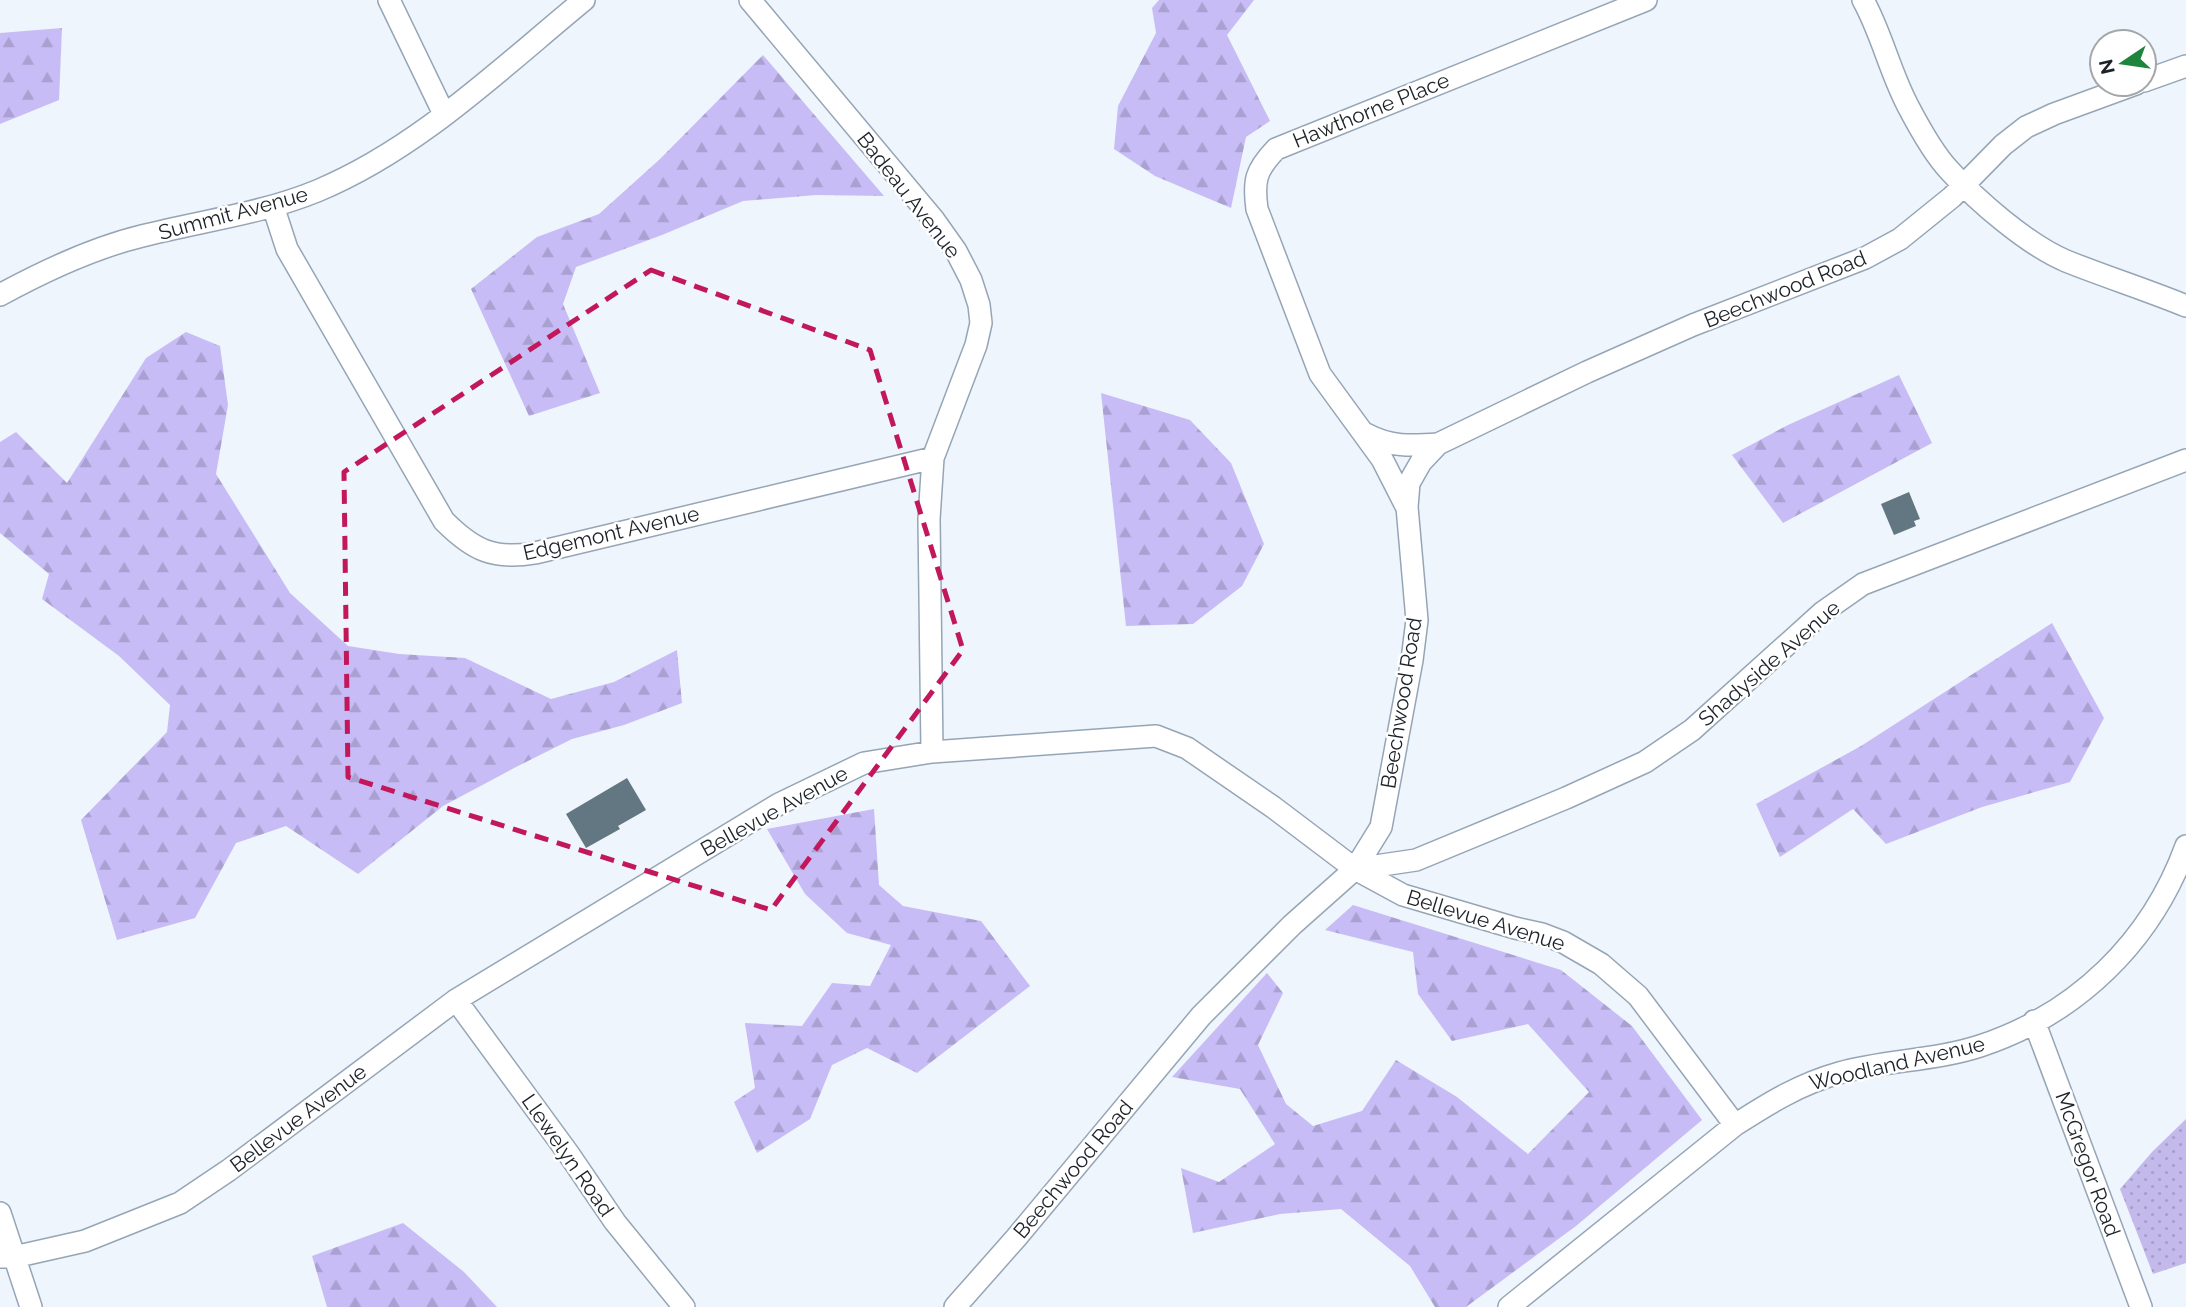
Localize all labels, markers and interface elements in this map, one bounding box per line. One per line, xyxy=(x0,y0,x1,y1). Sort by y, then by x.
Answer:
north arrow xyxy=(2088,28,2158,98)
text: N xyxy=(2094,57,2119,76)
street label: Hawthorne Place xyxy=(1289,67,1453,153)
street label: Badeau Avenue xyxy=(852,127,966,263)
street label: Summit Avenue xyxy=(155,181,311,245)
street label: Beechwood Road xyxy=(1700,245,1870,333)
street label: Edgemont Avenue xyxy=(520,501,702,565)
street label: Shadyside Avenue xyxy=(1693,595,1845,731)
street label: Beechwood Road xyxy=(1375,616,1427,790)
street label: Bellevue Avenue xyxy=(696,760,852,862)
street label: Bellevue Avenue xyxy=(1404,884,1568,956)
street label: Woodland Avenue xyxy=(1807,1031,1987,1095)
street label: Bellevue Avenue xyxy=(225,1059,371,1177)
street label: McGregor Road xyxy=(2050,1088,2126,1240)
street label: Llewelyn Road xyxy=(517,1089,619,1221)
street label: Beechwood Road xyxy=(1008,1095,1138,1243)

